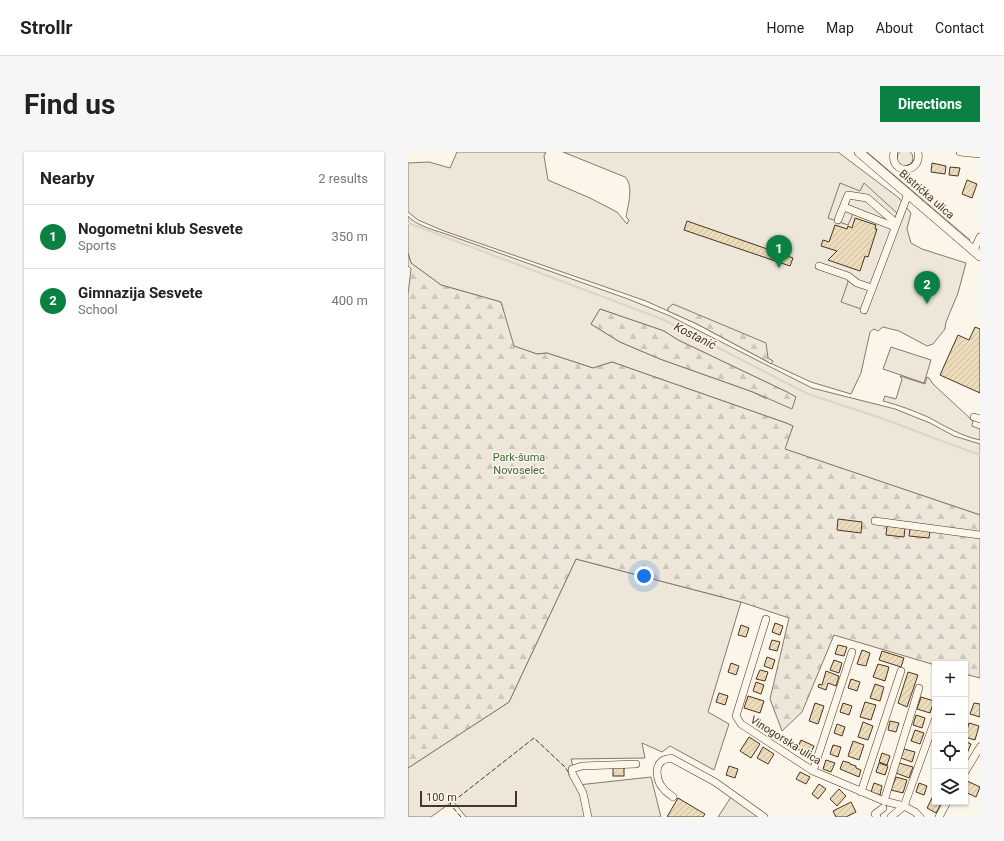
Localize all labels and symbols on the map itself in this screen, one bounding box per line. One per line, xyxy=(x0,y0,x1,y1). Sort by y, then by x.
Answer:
street label: Bistrička ulica xyxy=(897,167,957,222)
pin: 1 xyxy=(766,235,792,268)
pin: 2 xyxy=(914,271,940,304)
water label: Kostanić xyxy=(672,319,718,353)
park label: Park-šuma Novoselec xyxy=(493,451,545,477)
your location xyxy=(634,566,654,586)
street label: Vinogorska ulica xyxy=(748,713,824,767)
scale bar xyxy=(420,789,517,808)

